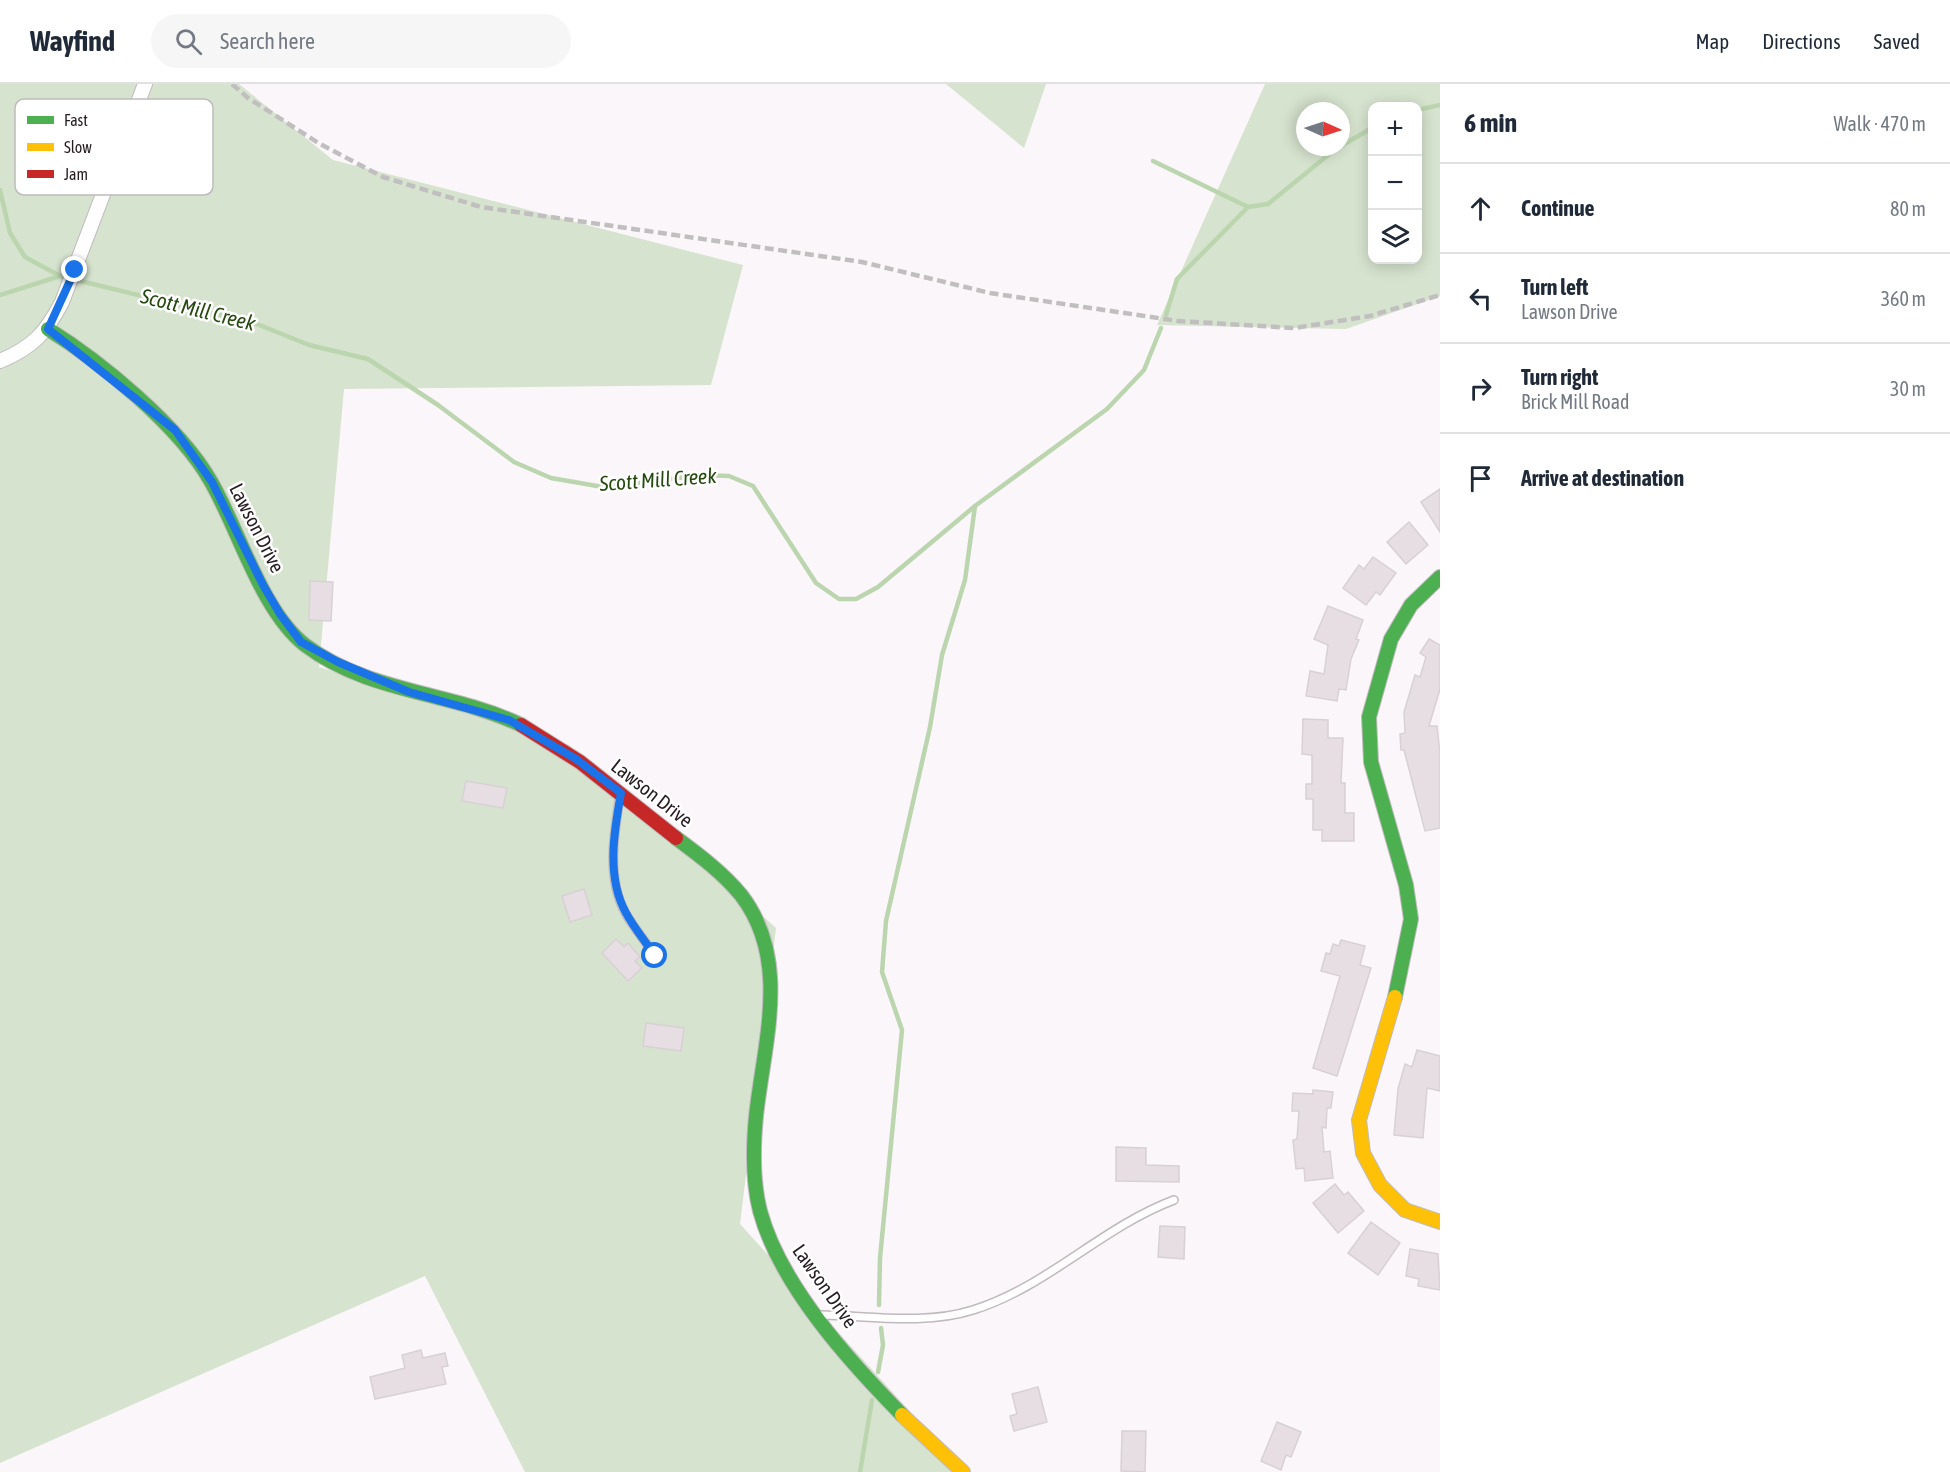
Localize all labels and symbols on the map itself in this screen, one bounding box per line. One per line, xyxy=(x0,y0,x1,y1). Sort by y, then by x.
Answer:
legend xyxy=(15,99,213,195)
north arrow xyxy=(1296,102,1350,156)
text: Fast xyxy=(64,111,88,129)
text: Slow xyxy=(64,138,92,156)
text: Jam xyxy=(64,165,88,183)
route end xyxy=(61,256,87,282)
water label: Scott Mill Creek xyxy=(137,283,259,335)
water label: Scott Mill Creek xyxy=(598,463,718,495)
street label: Lawson Drive xyxy=(225,479,290,576)
street label: Lawson Drive xyxy=(607,754,697,831)
route start xyxy=(641,942,667,968)
street label: Lawson Drive xyxy=(788,1240,863,1332)

